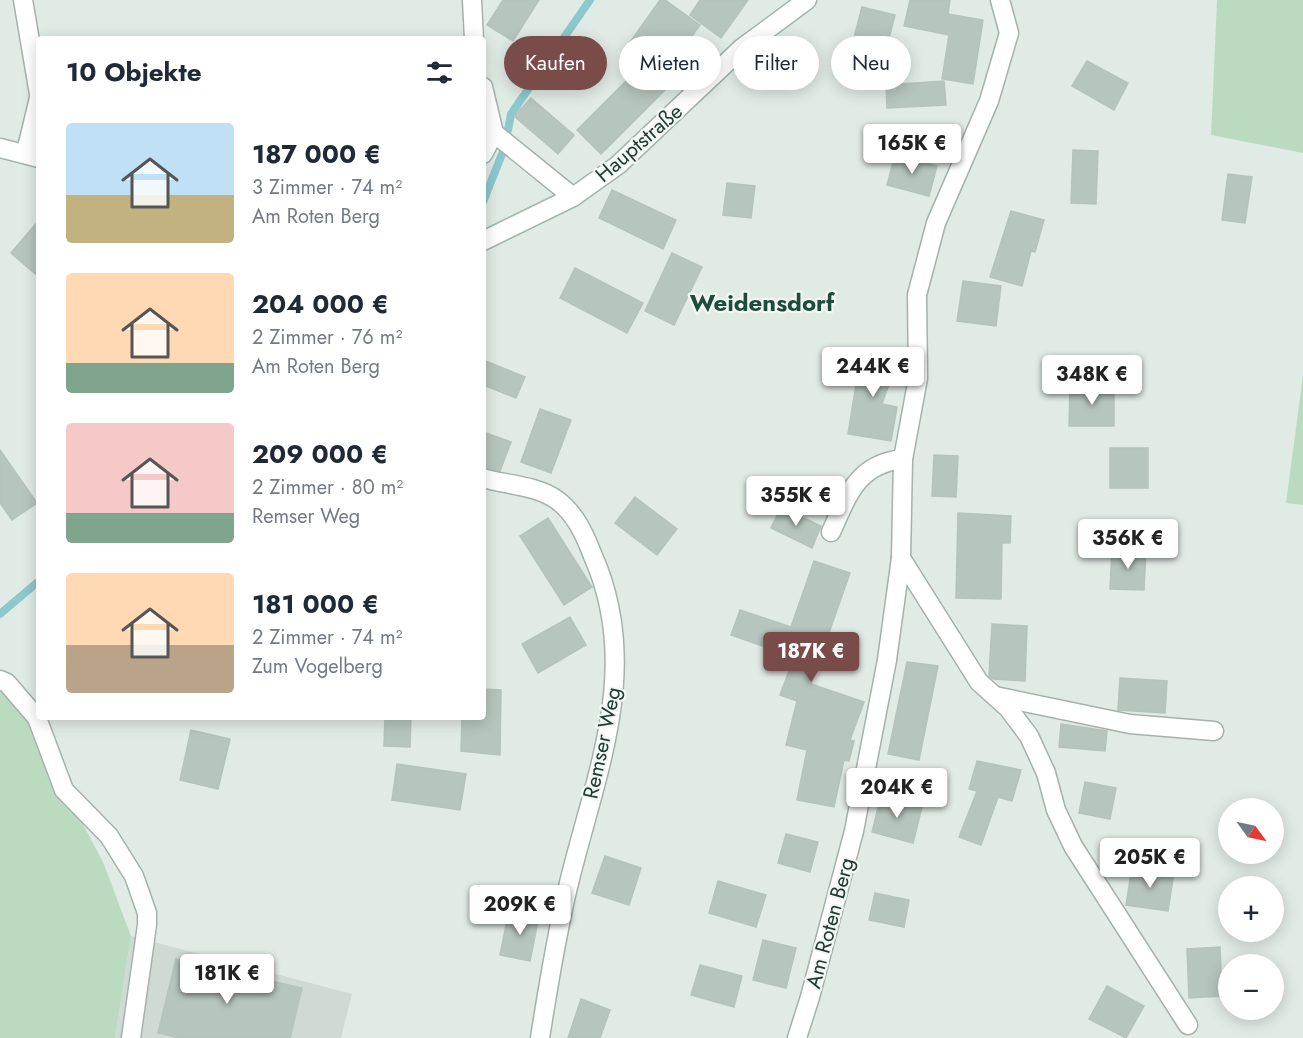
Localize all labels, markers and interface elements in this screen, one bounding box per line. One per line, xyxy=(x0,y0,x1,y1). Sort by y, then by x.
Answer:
chip: Kaufen xyxy=(504,36,607,90)
chip: Mieten xyxy=(619,36,721,90)
chip: Filter xyxy=(733,36,819,90)
chip: Neu xyxy=(831,36,911,90)
text: 10 Objekte xyxy=(66,53,202,91)
icon: filters xyxy=(423,56,456,89)
street label: Hauptstraße xyxy=(589,97,689,189)
pin: 165K € xyxy=(863,124,961,175)
text: 165K € xyxy=(877,129,947,158)
text: 187 000 € xyxy=(252,135,381,173)
icon: home xyxy=(114,147,186,219)
text: 3 Zimmer · 74 m² xyxy=(252,173,402,202)
text: Am Roten Berg xyxy=(252,202,380,231)
text: 204 000 € xyxy=(252,285,389,323)
district label: Weidensdorf xyxy=(690,285,836,320)
icon: home xyxy=(114,297,186,369)
text: 2 Zimmer · 76 m² xyxy=(252,323,402,352)
pin: 244K € xyxy=(824,347,922,398)
text: Am Roten Berg xyxy=(252,352,380,381)
text: 244K € xyxy=(836,352,910,381)
pin: 348K € xyxy=(1043,355,1141,406)
text: 348K € xyxy=(1056,360,1128,389)
text: 209 000 € xyxy=(252,435,388,473)
icon: home xyxy=(114,447,186,519)
text: 2 Zimmer · 80 m² xyxy=(252,473,403,502)
pin: 355K € xyxy=(747,476,845,527)
text: 355K € xyxy=(760,481,832,510)
text: Remser Weg xyxy=(252,502,360,531)
pin: 356K € xyxy=(1079,519,1177,570)
text: 356K € xyxy=(1092,524,1164,553)
text: 181 000 € xyxy=(252,585,379,623)
icon: home xyxy=(114,597,186,669)
text: 2 Zimmer · 74 m² xyxy=(252,623,403,652)
pin: 187K € xyxy=(762,632,860,683)
text: 187K € xyxy=(777,637,845,666)
text: Zum Vogelberg xyxy=(252,652,383,681)
street label: Remser Weg xyxy=(576,684,628,802)
pin: 204K € xyxy=(848,768,946,819)
text: 204K € xyxy=(860,773,934,802)
north arrow xyxy=(1218,798,1284,864)
map controls xyxy=(1218,798,1284,1020)
pin: 205K € xyxy=(1101,838,1199,889)
text: 205K € xyxy=(1114,843,1186,872)
street label: Am Roten Berg xyxy=(798,854,862,992)
button: + xyxy=(1218,876,1284,942)
pin: 209K € xyxy=(471,885,569,936)
text: 209K € xyxy=(484,890,556,919)
pin: 181K € xyxy=(178,954,276,1005)
button: − xyxy=(1218,954,1284,1020)
text: 181K € xyxy=(194,959,260,988)

